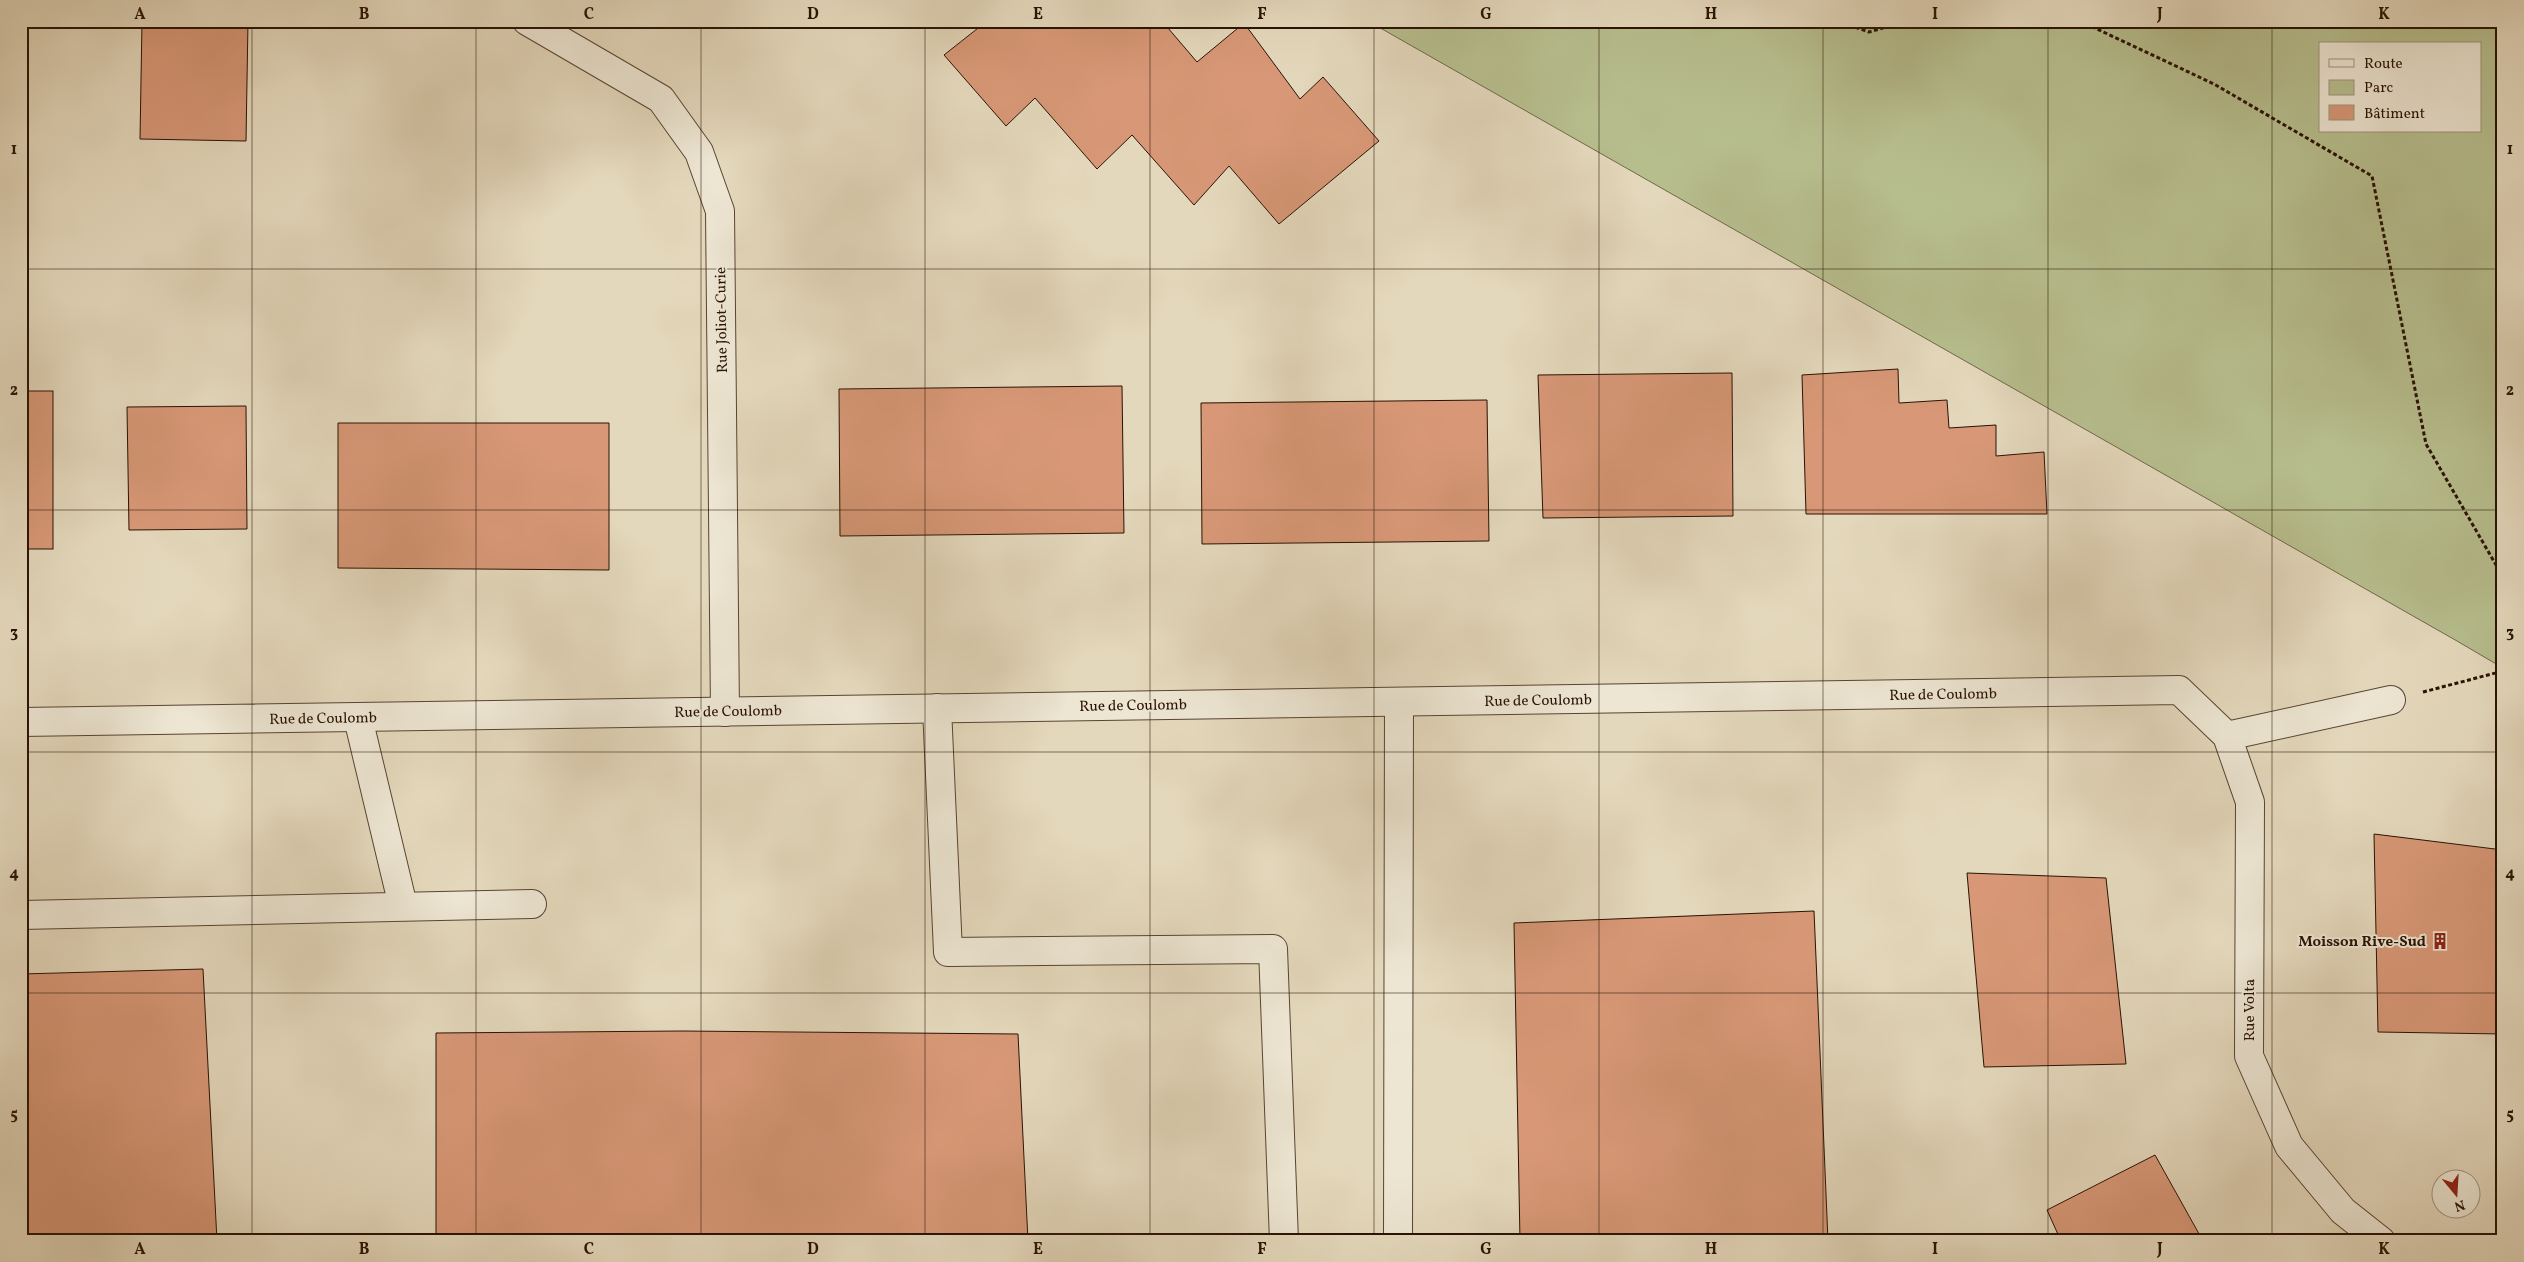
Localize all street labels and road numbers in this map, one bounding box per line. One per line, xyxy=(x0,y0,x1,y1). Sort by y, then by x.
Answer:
street label: Rue Joliot-Curie xyxy=(711,267,734,373)
street label: Rue de Coulomb xyxy=(1889,684,1997,707)
street label: Rue de Coulomb xyxy=(1484,690,1592,713)
street label: Rue de Coulomb xyxy=(1079,695,1187,718)
street label: Rue de Coulomb xyxy=(674,701,782,724)
street label: Rue de Coulomb xyxy=(269,708,377,731)
street label: Rue Volta xyxy=(2240,979,2261,1041)

